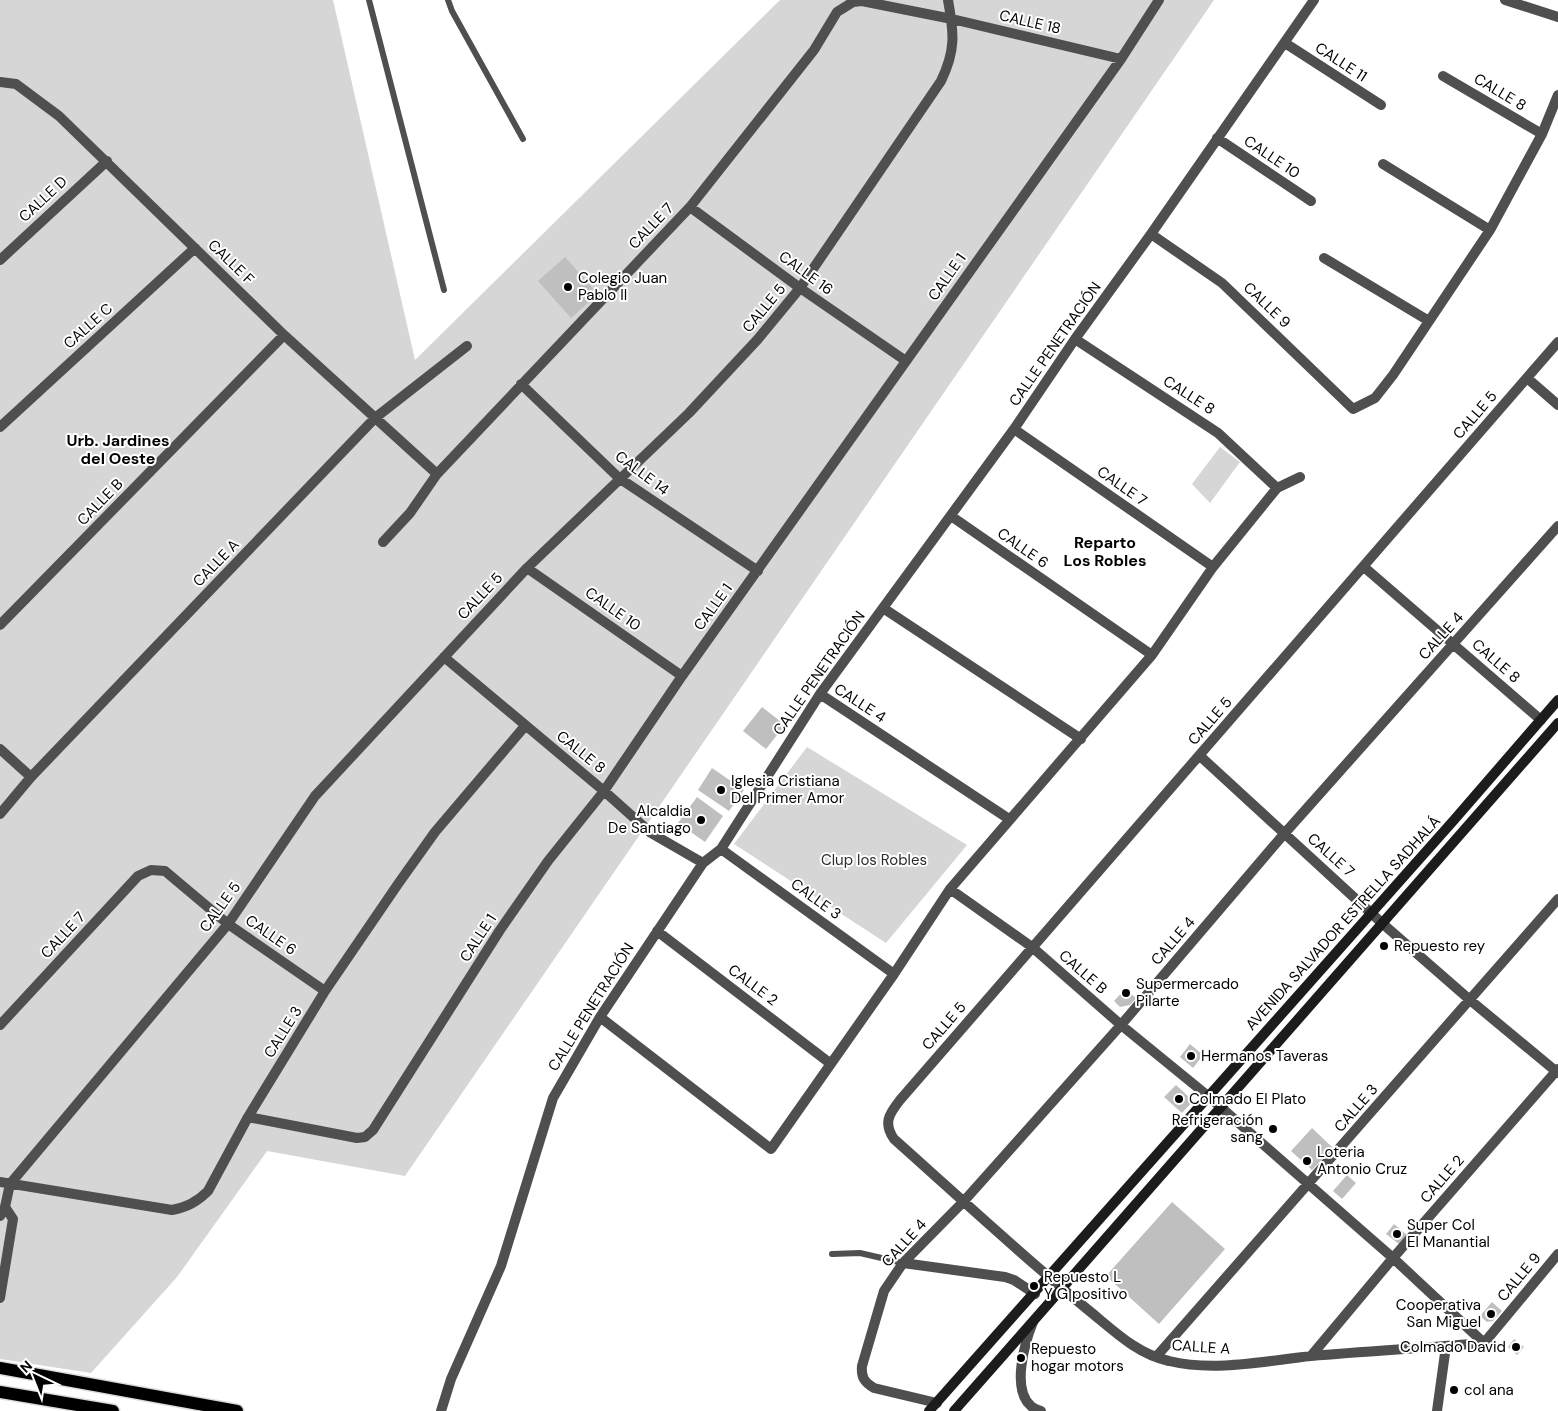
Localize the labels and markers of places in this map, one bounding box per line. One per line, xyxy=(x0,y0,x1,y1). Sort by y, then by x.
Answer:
place label: Colegio Juan Pablo II xyxy=(578,268,667,305)
marker: Colegio Juan Pablo II xyxy=(562,281,574,293)
place label: Iglesia Cristiana Del Primer Amor xyxy=(731,771,845,808)
marker: Iglesia Cristiana Del Primer Amor xyxy=(715,784,727,796)
place label: Alcaldia De Santiago xyxy=(608,801,691,838)
marker: Alcaldia De Santiago xyxy=(695,814,707,826)
place label: Repuesto rey xyxy=(1394,936,1486,956)
marker: Repuesto rey xyxy=(1378,940,1390,952)
place label: Supermercado Pilarte xyxy=(1136,974,1239,1011)
marker: Supermercado Pilarte xyxy=(1120,987,1132,999)
place label: Hermanos Taveras xyxy=(1201,1046,1328,1066)
marker: Hermanos Taveras xyxy=(1185,1050,1197,1062)
place label: Colmado El Plato xyxy=(1189,1089,1306,1109)
marker: Colmado El Plato xyxy=(1173,1093,1185,1105)
place label: Refrigeración sang xyxy=(1172,1110,1263,1147)
marker: Refrigeración sang xyxy=(1267,1123,1279,1135)
place label: Loteria Antonio Cruz xyxy=(1317,1142,1407,1179)
marker: Loteria Antonio Cruz xyxy=(1301,1155,1313,1167)
place label: Super Col El Manantial xyxy=(1407,1215,1490,1252)
marker: Super Col El Manantial xyxy=(1391,1228,1403,1240)
place label: Repuesto L Y G positivo xyxy=(1044,1267,1127,1304)
marker: Repuesto L Y G positivo xyxy=(1028,1280,1040,1292)
place label: Cooperativa San Miguel xyxy=(1396,1295,1481,1332)
marker: Cooperativa San Miguel xyxy=(1485,1308,1497,1320)
place label: Colmado David xyxy=(1400,1337,1506,1357)
place label: Repuesto hogar motors xyxy=(1031,1339,1124,1376)
marker: Colmado David xyxy=(1510,1341,1522,1353)
marker: Repuesto hogar motors xyxy=(1015,1352,1027,1364)
place label: col ana xyxy=(1464,1380,1514,1400)
marker: col ana xyxy=(1448,1384,1460,1396)

